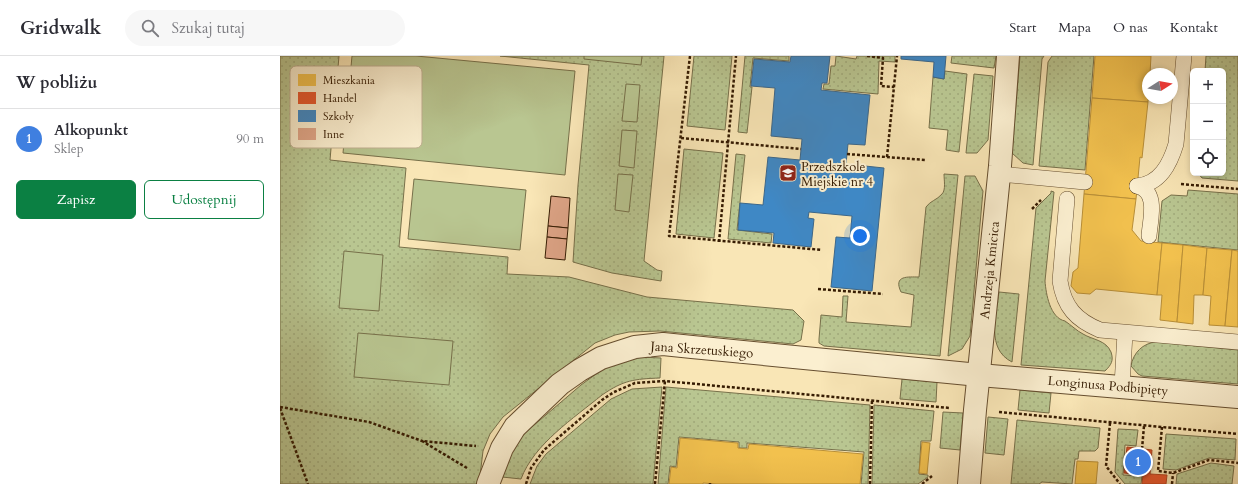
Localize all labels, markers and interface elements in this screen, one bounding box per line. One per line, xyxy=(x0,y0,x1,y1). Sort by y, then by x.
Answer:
search box xyxy=(125,10,405,46)
text: Gridwalk xyxy=(20,15,101,41)
icon: search xyxy=(139,17,161,39)
text: Szukaj tutaj xyxy=(171,18,245,38)
text: Start xyxy=(1009,18,1036,37)
text: Mapa xyxy=(1058,18,1091,37)
text: O nas xyxy=(1113,18,1148,37)
text: Kontakt xyxy=(1170,18,1218,37)
legend xyxy=(290,66,422,148)
north arrow xyxy=(1142,68,1178,104)
map controls xyxy=(1190,68,1226,176)
button: + xyxy=(1190,68,1226,104)
text: W pobliżu xyxy=(16,71,97,94)
text: Mieszkania xyxy=(323,73,375,88)
text: Handel xyxy=(323,91,357,106)
button: − xyxy=(1190,104,1226,140)
text: Szkoły xyxy=(323,109,354,124)
text: Alkopunkt xyxy=(54,120,128,140)
text: Inne xyxy=(323,127,344,142)
text: 1 xyxy=(26,130,32,148)
text: 90 m xyxy=(236,130,264,148)
text: Sklep xyxy=(54,140,84,158)
button: locate xyxy=(1190,140,1226,176)
place label: Przedszkole Miejskie nr 4 xyxy=(801,158,873,191)
school or university icon: Przedszkole Miejskie nr 4 xyxy=(778,163,798,183)
button: Zapisz xyxy=(16,180,136,219)
button: Udostępnij xyxy=(144,180,264,219)
street label: Andrzeja Kmicica xyxy=(976,220,1004,320)
your location xyxy=(850,226,870,246)
street label: Jana Skrzetuskiego xyxy=(648,337,754,363)
street label: Longinusa Podbipięty xyxy=(1047,372,1169,400)
pin: 1 xyxy=(1125,447,1151,477)

